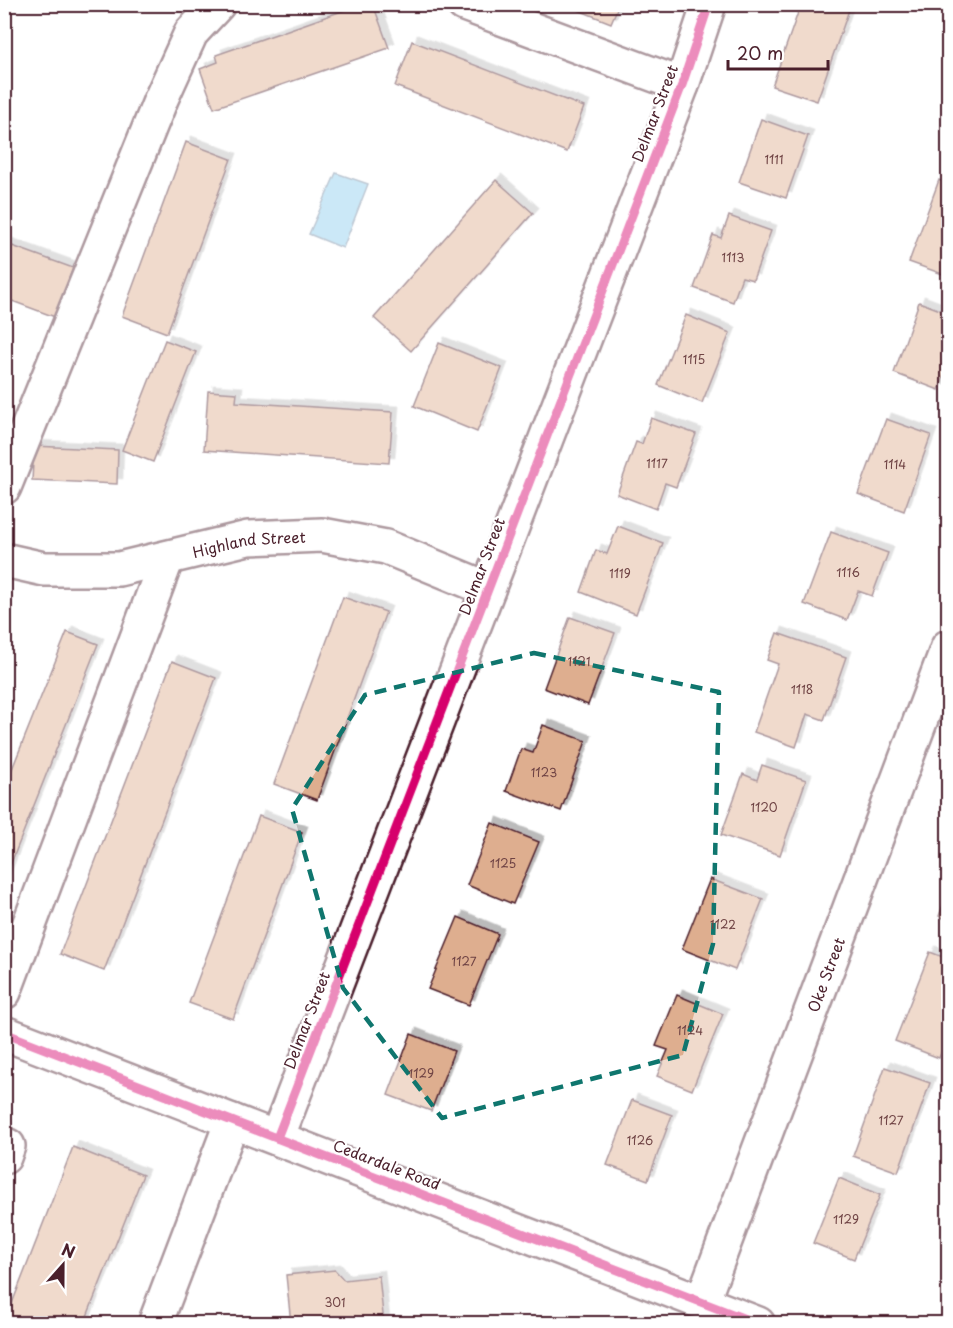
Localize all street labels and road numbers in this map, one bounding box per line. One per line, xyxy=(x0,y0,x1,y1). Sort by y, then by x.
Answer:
street label: Delmar Street xyxy=(625,61,683,165)
street label: Delmar Street xyxy=(452,514,510,618)
street label: Highland Street xyxy=(190,524,306,563)
street label: Oke Street xyxy=(801,934,850,1015)
street label: Delmar Street xyxy=(277,968,335,1072)
street label: Cedardale Road xyxy=(330,1133,444,1195)

